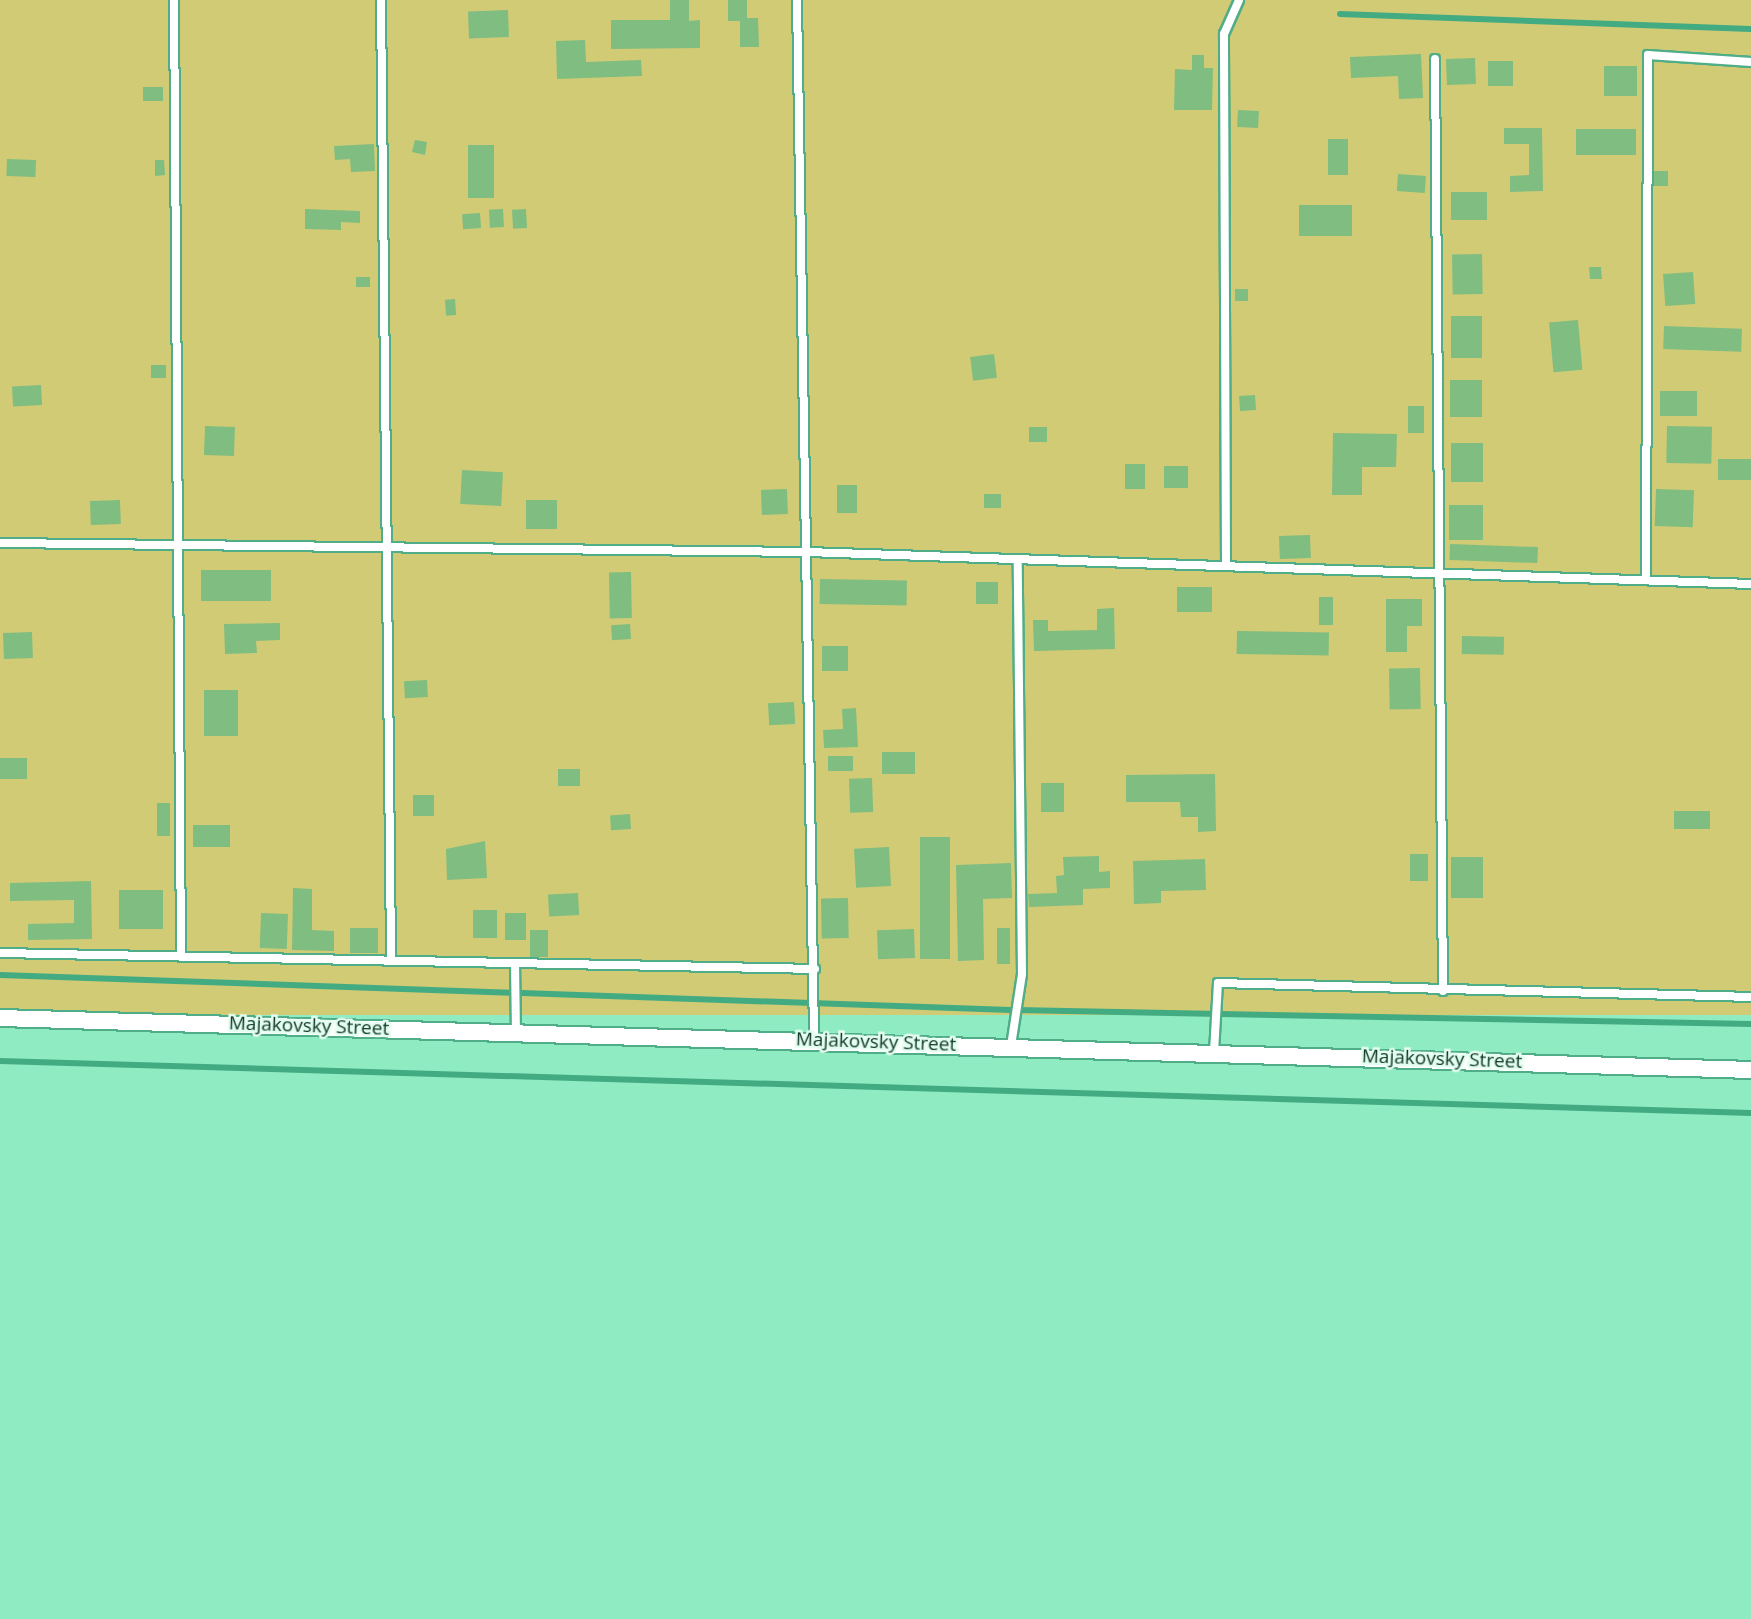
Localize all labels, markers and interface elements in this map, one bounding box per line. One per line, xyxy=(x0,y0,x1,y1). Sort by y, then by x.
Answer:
street label: Majakovsky Street xyxy=(228,1012,390,1040)
street label: Majakovsky Street xyxy=(795,1028,957,1056)
street label: Majakovsky Street xyxy=(1361,1045,1523,1073)

